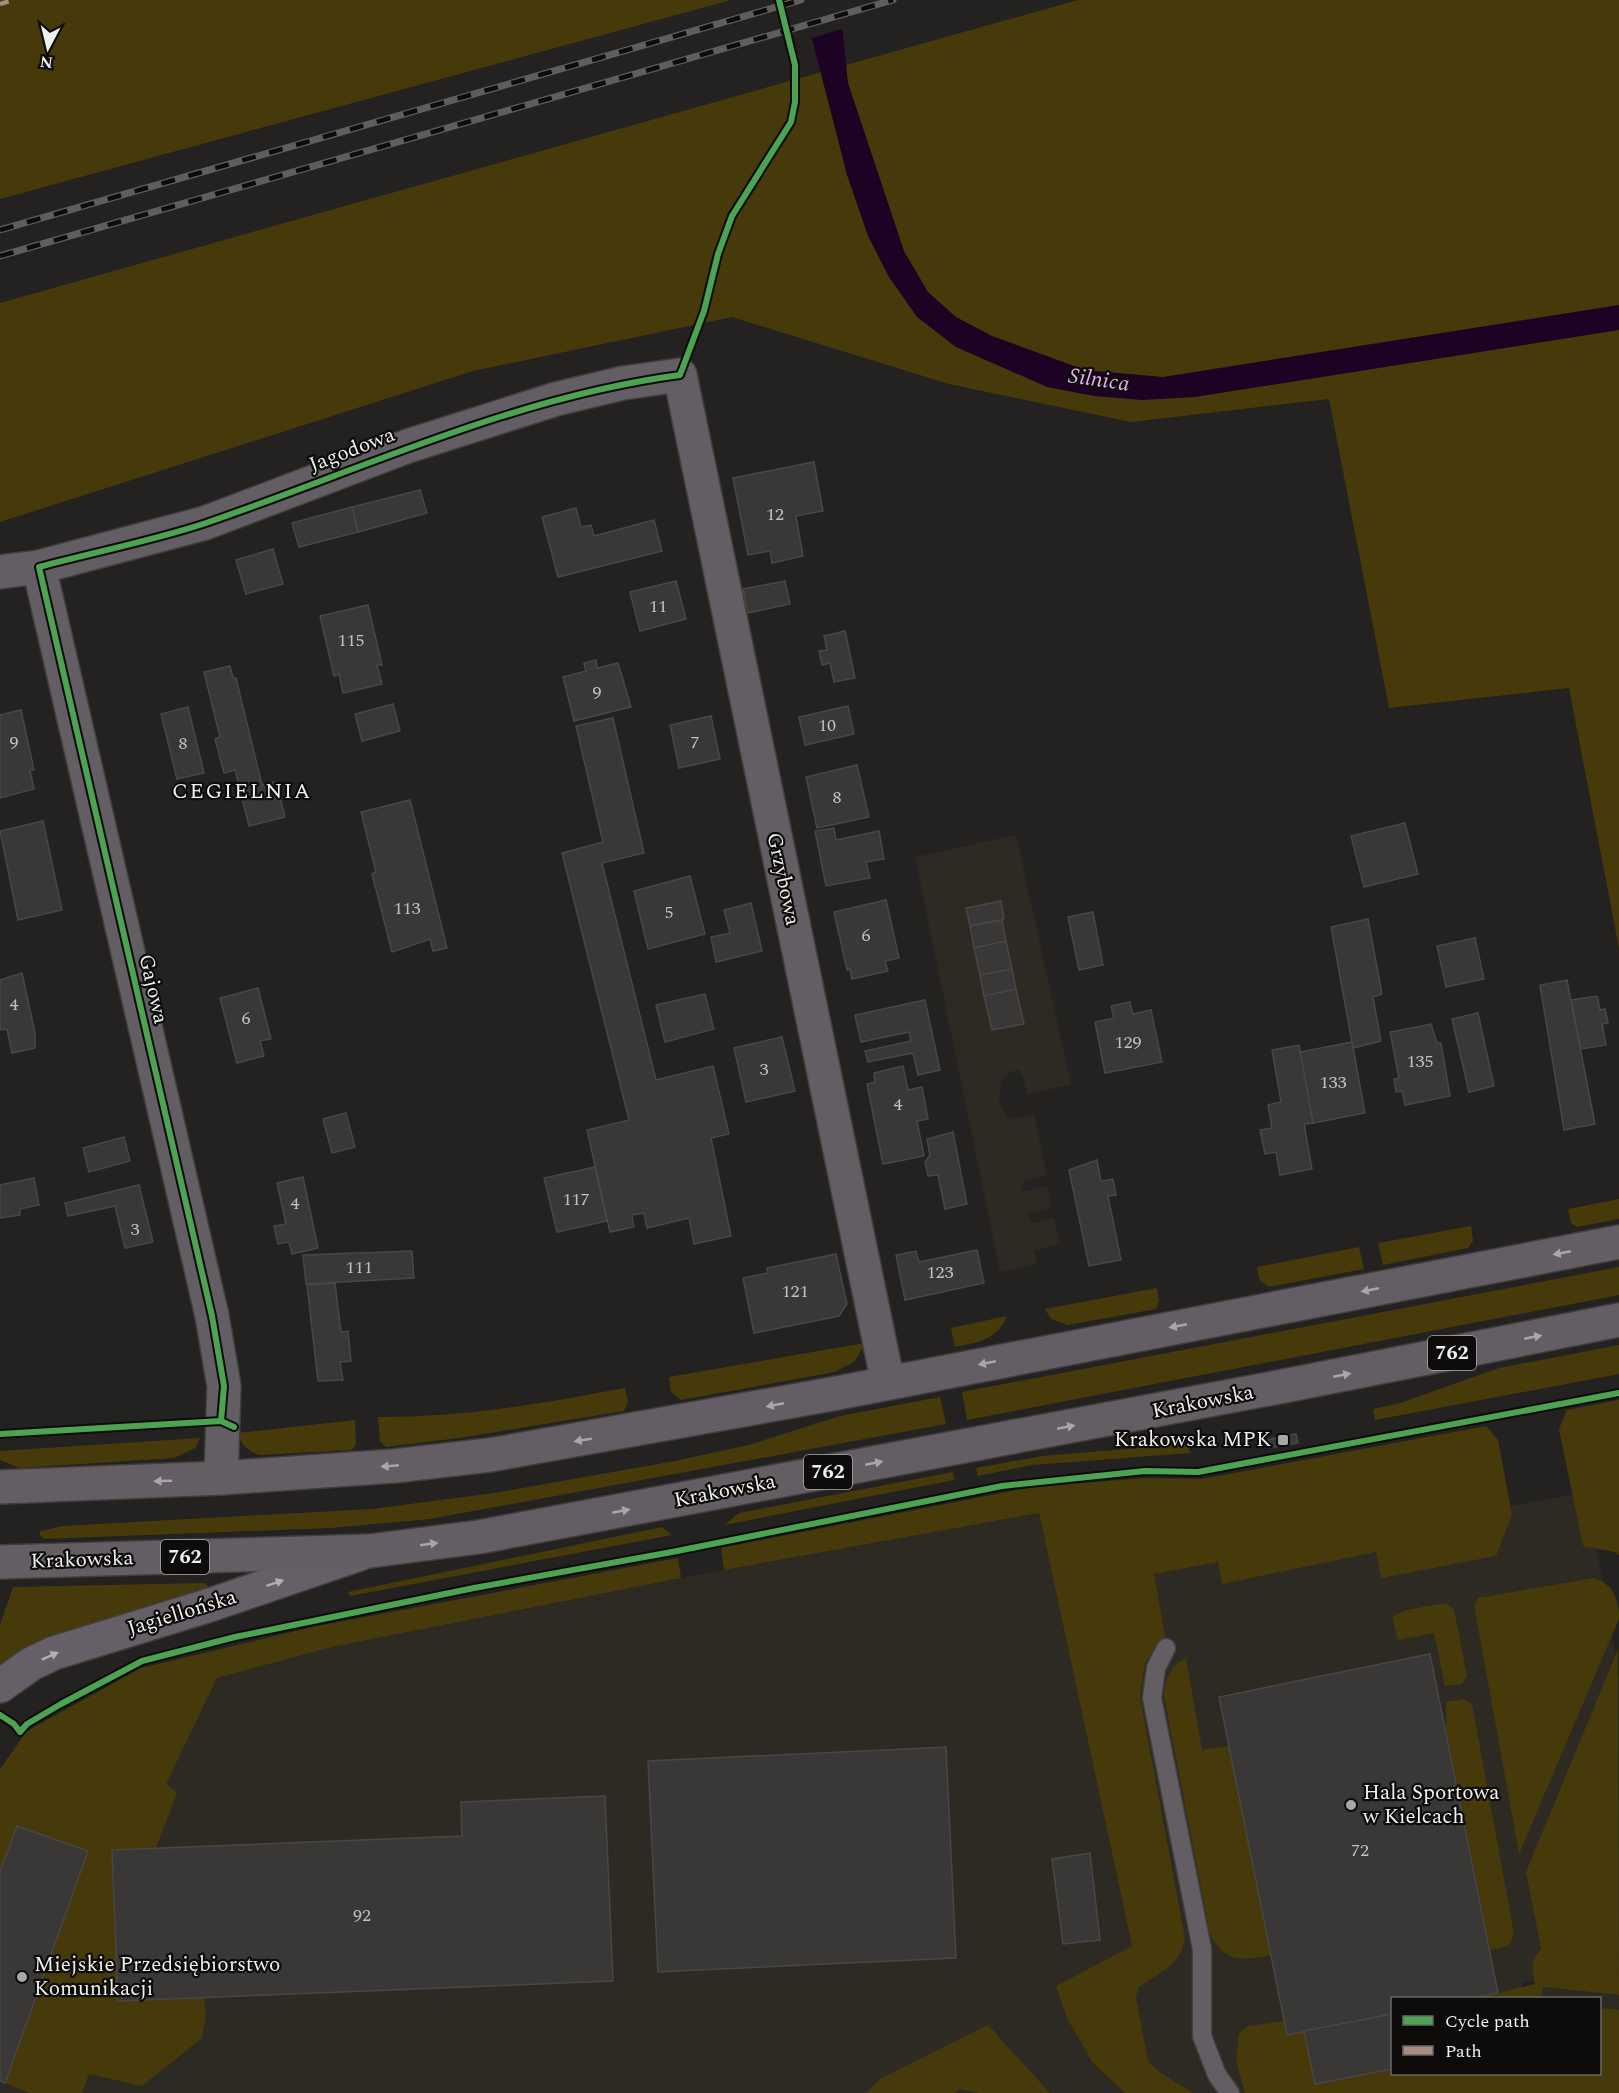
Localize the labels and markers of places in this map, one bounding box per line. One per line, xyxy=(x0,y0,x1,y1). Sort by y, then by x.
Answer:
place label: Krakowska MPK xyxy=(1114,1424,1271,1456)
marker: Krakowska MPK xyxy=(1276,1433,1290,1447)
place label: Hala Sportowa w Kielcach xyxy=(1362,1777,1500,1833)
marker: Hala Sportowa w Kielcach xyxy=(1344,1798,1358,1812)
place label: Miejskie Przedsiębiorstwo Komunikacji xyxy=(34,1949,280,2005)
marker: Miejskie Przedsiębiorstwo Komunikacji xyxy=(15,1970,29,1984)

